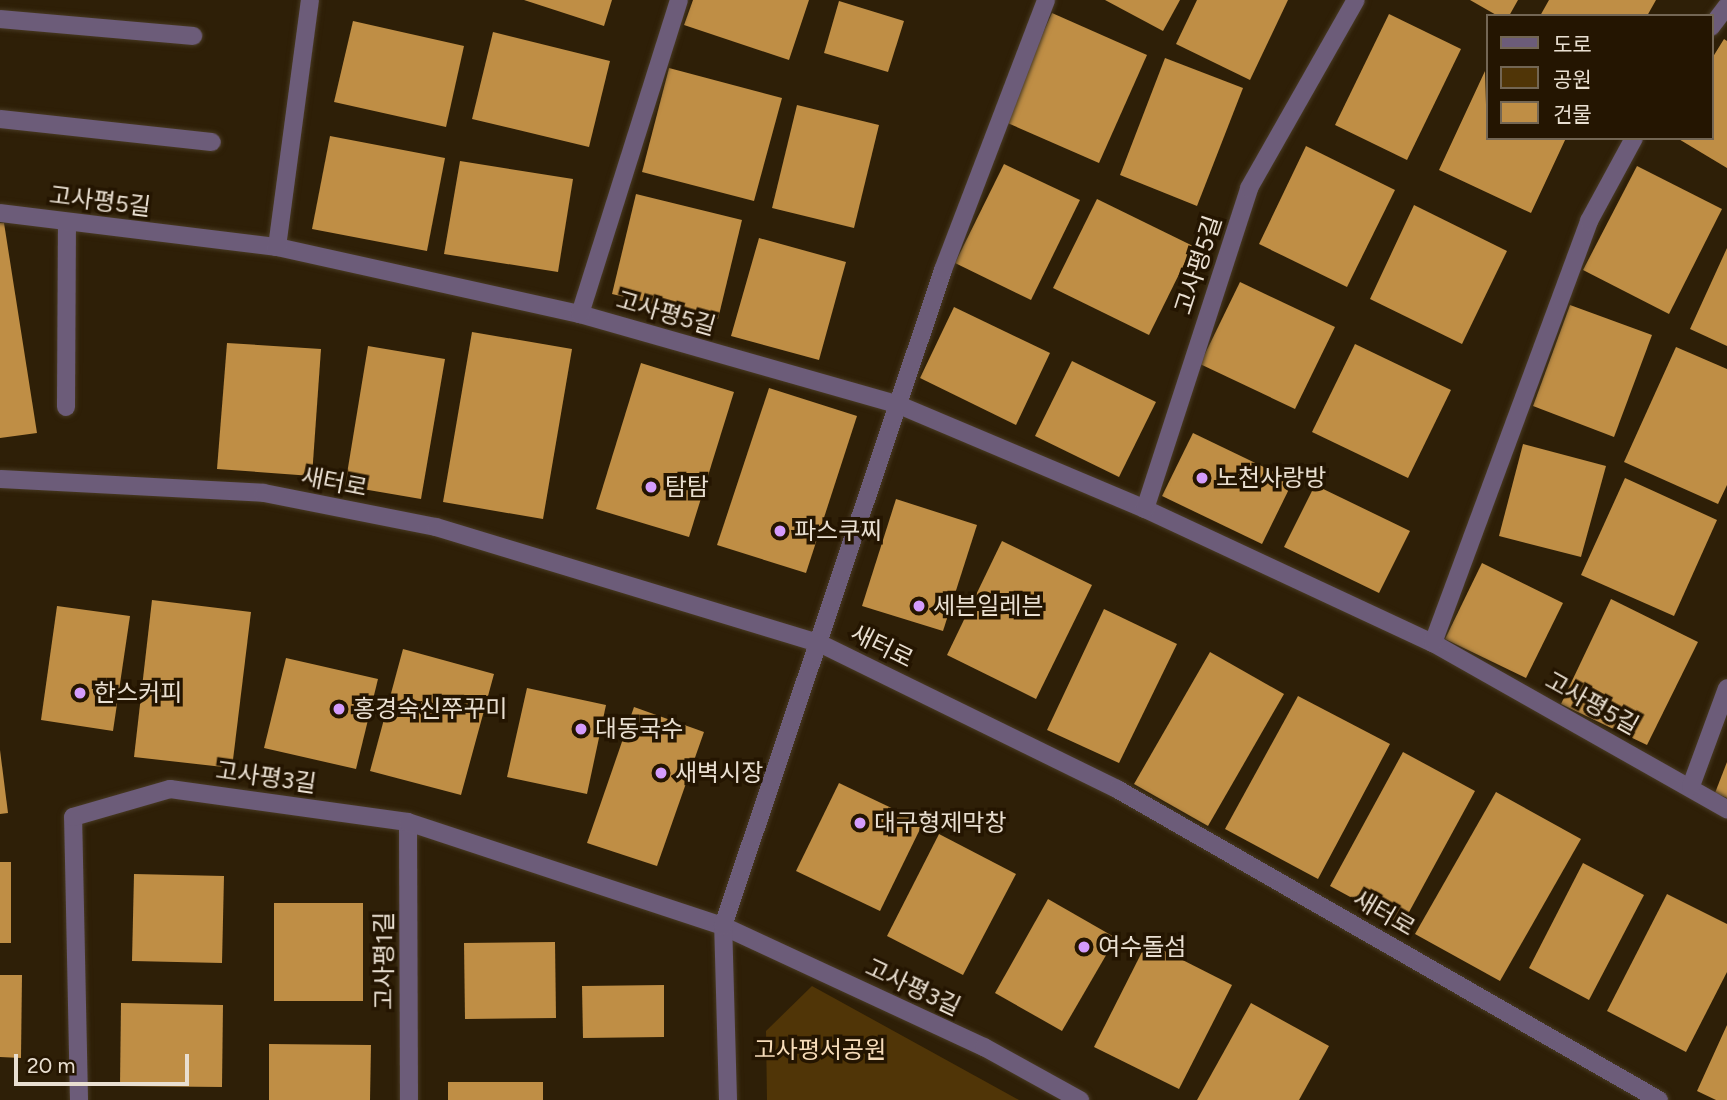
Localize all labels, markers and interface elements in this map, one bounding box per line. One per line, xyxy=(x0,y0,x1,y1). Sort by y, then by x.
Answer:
legend xyxy=(1486,14,1713,140)
text: 도로 xyxy=(1553,32,1592,57)
text: 공원 xyxy=(1553,67,1592,92)
text: 건물 xyxy=(1553,102,1592,127)
street label: 고사평5길 xyxy=(48,180,152,222)
street label: 고사평5길 xyxy=(1169,212,1227,318)
street label: 고사평5길 xyxy=(613,285,719,341)
street label: 새터로 xyxy=(299,462,369,502)
place label: 노천사랑방 xyxy=(1216,464,1326,492)
marker: 노천사랑방 xyxy=(1194,470,1210,486)
place label: 탐탐 xyxy=(665,473,709,501)
marker: 탐탐 xyxy=(643,479,659,495)
place label: 파스쿠찌 xyxy=(794,517,882,545)
marker: 파스쿠찌 xyxy=(772,523,788,539)
place label: 세븐일레븐 xyxy=(933,592,1043,620)
marker: 세븐일레븐 xyxy=(911,598,927,614)
street label: 새터로 xyxy=(846,619,918,673)
street label: 고사평5길 xyxy=(1540,666,1644,740)
place label: 한스커피 xyxy=(94,679,182,707)
marker: 한스커피 xyxy=(72,685,88,701)
place label: 홍경숙신쭈꾸미 xyxy=(353,695,508,723)
marker: 홍경숙신쭈꾸미 xyxy=(331,701,347,717)
place label: 대동국수 xyxy=(595,715,683,743)
marker: 대동국수 xyxy=(573,721,589,737)
street label: 고사평3길 xyxy=(214,756,318,798)
place label: 새벽시장 xyxy=(675,759,763,787)
marker: 새벽시장 xyxy=(653,765,669,781)
place label: 대구형제막창 xyxy=(874,809,1006,837)
marker: 대구형제막창 xyxy=(852,815,868,831)
street label: 새터로 xyxy=(1348,884,1420,942)
street label: 고사평1길 xyxy=(370,912,398,1010)
place label: 여수돌섬 xyxy=(1098,933,1186,961)
marker: 여수돌섬 xyxy=(1076,939,1092,955)
street label: 고사평3길 xyxy=(861,953,965,1021)
park label: 고사평서공원 xyxy=(754,1036,886,1064)
scale bar xyxy=(18,1040,192,1084)
text: 20 m xyxy=(27,1053,75,1078)

